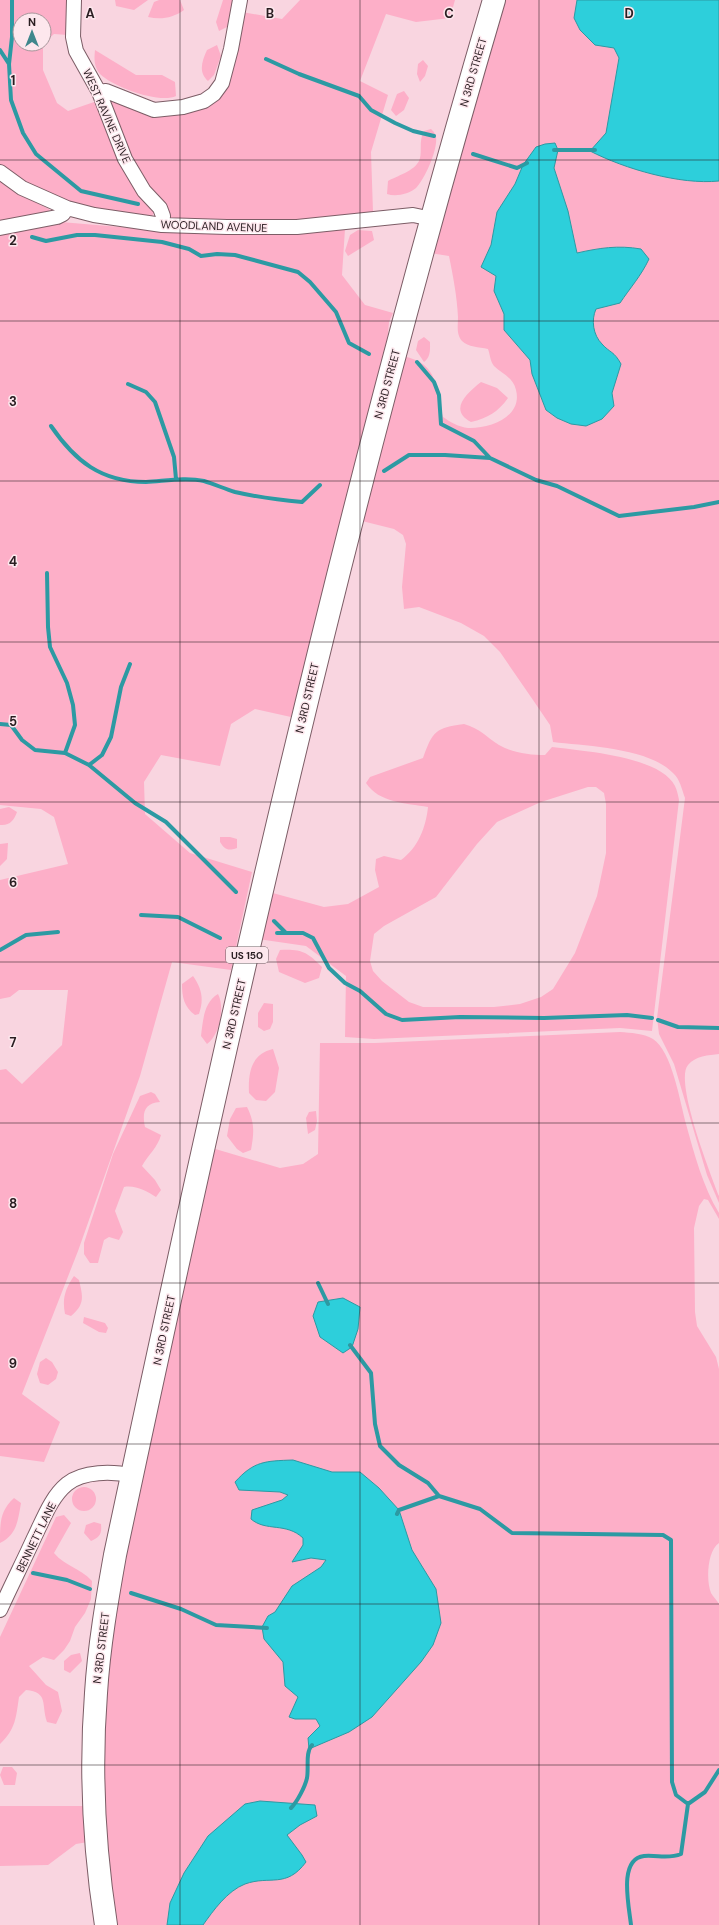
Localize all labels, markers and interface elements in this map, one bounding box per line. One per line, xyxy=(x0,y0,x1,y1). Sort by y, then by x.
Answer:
text: A xyxy=(85,5,95,22)
text: B xyxy=(266,5,274,22)
text: C xyxy=(444,5,454,22)
text: D xyxy=(624,5,634,22)
north arrow xyxy=(12,12,52,52)
text: N xyxy=(28,15,36,29)
street label: N 3RD STREET xyxy=(456,36,490,108)
street label: WEST RAVINE DRIVE xyxy=(80,67,134,165)
text: 1 xyxy=(11,72,15,89)
street label: WOODLAND AVENUE xyxy=(160,217,268,235)
text: 2 xyxy=(9,232,17,249)
street label: N 3RD STREET xyxy=(371,348,403,420)
text: 3 xyxy=(9,393,17,410)
text: 4 xyxy=(9,553,17,570)
street label: N 3RD STREET xyxy=(292,662,322,734)
text: 5 xyxy=(9,713,17,730)
text: 6 xyxy=(9,874,17,891)
road number: US 150 xyxy=(226,947,268,963)
street label: N 3RD STREET xyxy=(219,978,249,1050)
text: 7 xyxy=(10,1034,17,1051)
text: 8 xyxy=(9,1195,17,1212)
street label: N 3RD STREET xyxy=(150,1294,178,1366)
text: 9 xyxy=(9,1355,17,1372)
street label: BENNETT LANE xyxy=(13,1500,59,1574)
street label: N 3RD STREET xyxy=(90,1612,112,1684)

